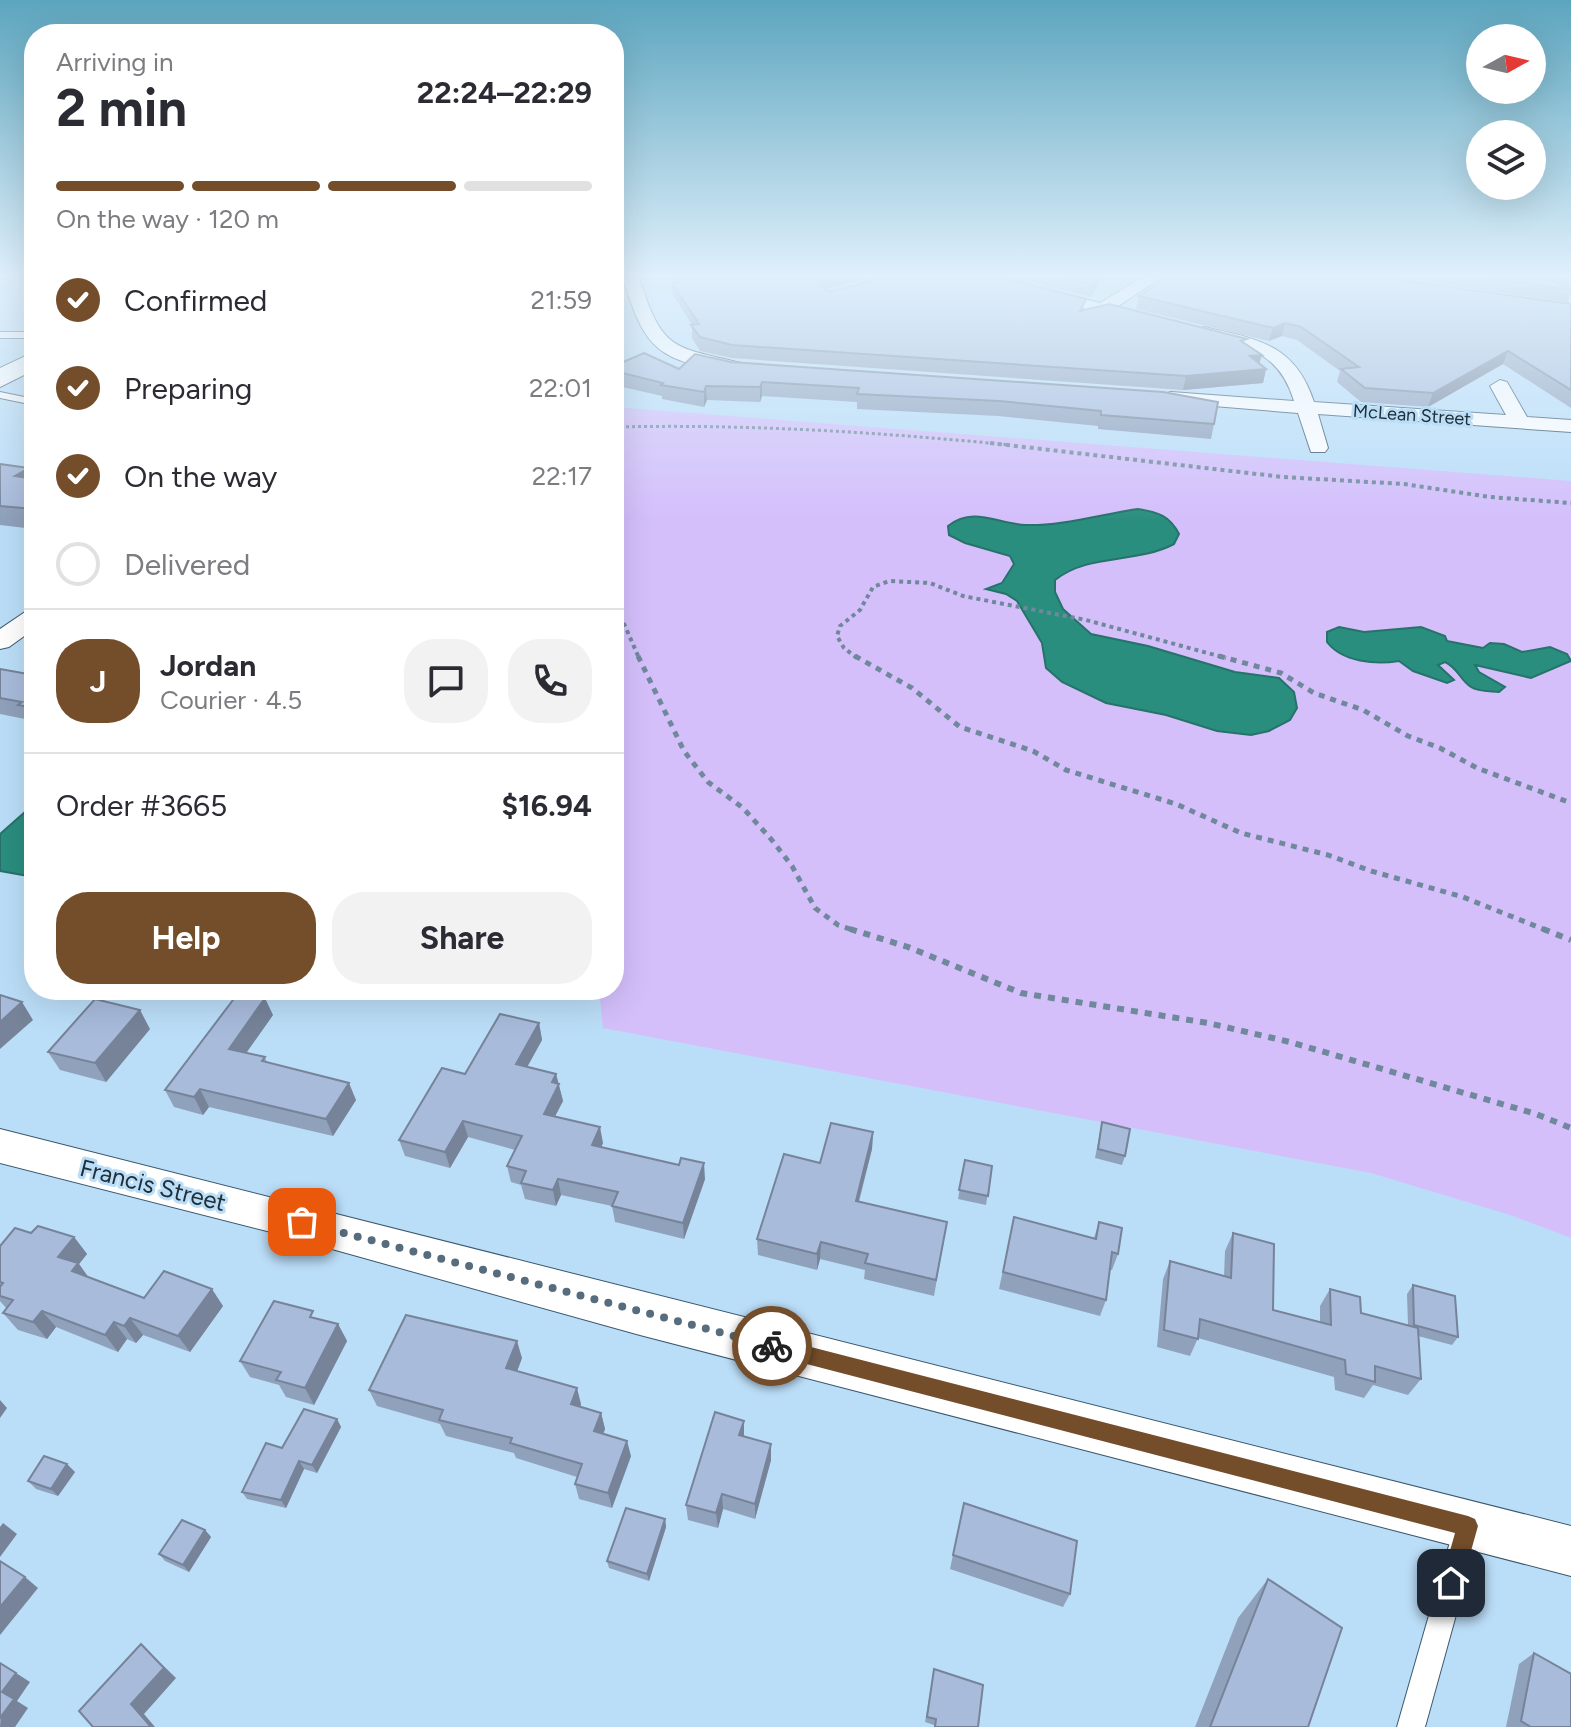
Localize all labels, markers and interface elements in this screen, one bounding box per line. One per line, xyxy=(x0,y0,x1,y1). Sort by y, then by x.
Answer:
north arrow xyxy=(1466,24,1546,104)
map controls xyxy=(1466,24,1546,200)
text: Arriving in xyxy=(56,46,174,78)
text: 22:24–22:29 xyxy=(417,74,592,111)
text: 2 min xyxy=(56,77,187,139)
button: layers xyxy=(1466,120,1546,200)
text: On the way · 120 m xyxy=(56,203,279,235)
icon: check xyxy=(56,278,100,322)
text: Confirmed xyxy=(124,282,267,319)
text: 21:59 xyxy=(530,284,592,316)
icon: check xyxy=(56,366,100,410)
text: Preparing xyxy=(124,370,252,407)
text: 22:01 xyxy=(529,372,592,404)
street label: McLean Street xyxy=(1352,400,1472,430)
icon: check xyxy=(56,454,100,498)
text: On the way xyxy=(124,458,277,495)
text: 22:17 xyxy=(532,460,592,492)
text: Delivered xyxy=(124,546,250,583)
button: chat xyxy=(404,639,488,723)
button: phone xyxy=(508,639,592,723)
text: Jordan xyxy=(160,647,256,684)
text: J xyxy=(90,663,106,700)
text: Courier · 4.5 xyxy=(160,684,302,716)
text: Order #3665 xyxy=(56,787,227,824)
text: $16.94 xyxy=(501,787,592,824)
button: Help xyxy=(56,892,316,984)
button: Share xyxy=(332,892,592,984)
street label: Francis Street xyxy=(77,1153,229,1217)
pin xyxy=(268,1188,336,1256)
icon: bag xyxy=(280,1200,324,1244)
courier xyxy=(732,1306,812,1386)
icon: bike xyxy=(750,1324,794,1368)
pin xyxy=(1417,1549,1485,1617)
icon: home xyxy=(1429,1561,1473,1605)

